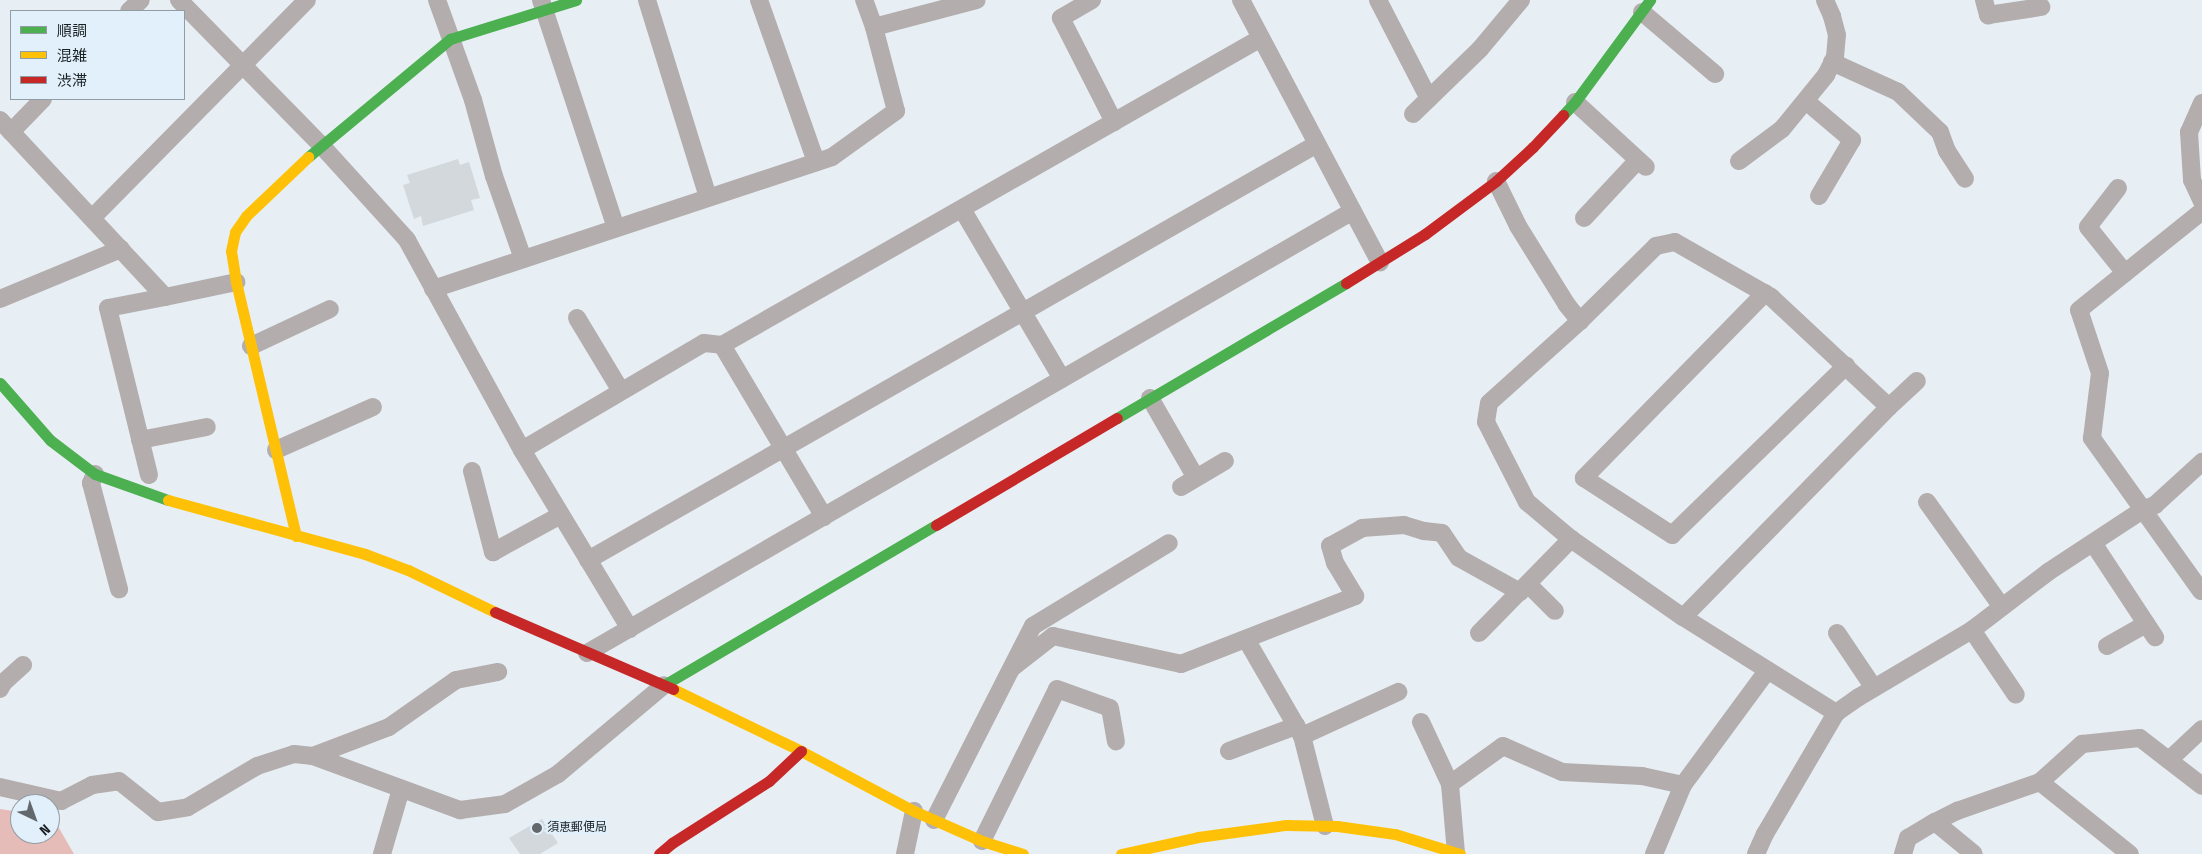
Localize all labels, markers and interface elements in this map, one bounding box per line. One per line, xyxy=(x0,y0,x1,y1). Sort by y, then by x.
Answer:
legend xyxy=(10,10,185,100)
text: 順調 xyxy=(57,22,87,40)
text: 混雑 xyxy=(57,47,87,65)
text: 渋滞 xyxy=(57,72,87,90)
north arrow xyxy=(10,794,60,844)
text: N xyxy=(36,821,54,839)
place label: 須恵郵便局 xyxy=(547,821,607,835)
marker: 須恵郵便局 xyxy=(531,822,543,834)

